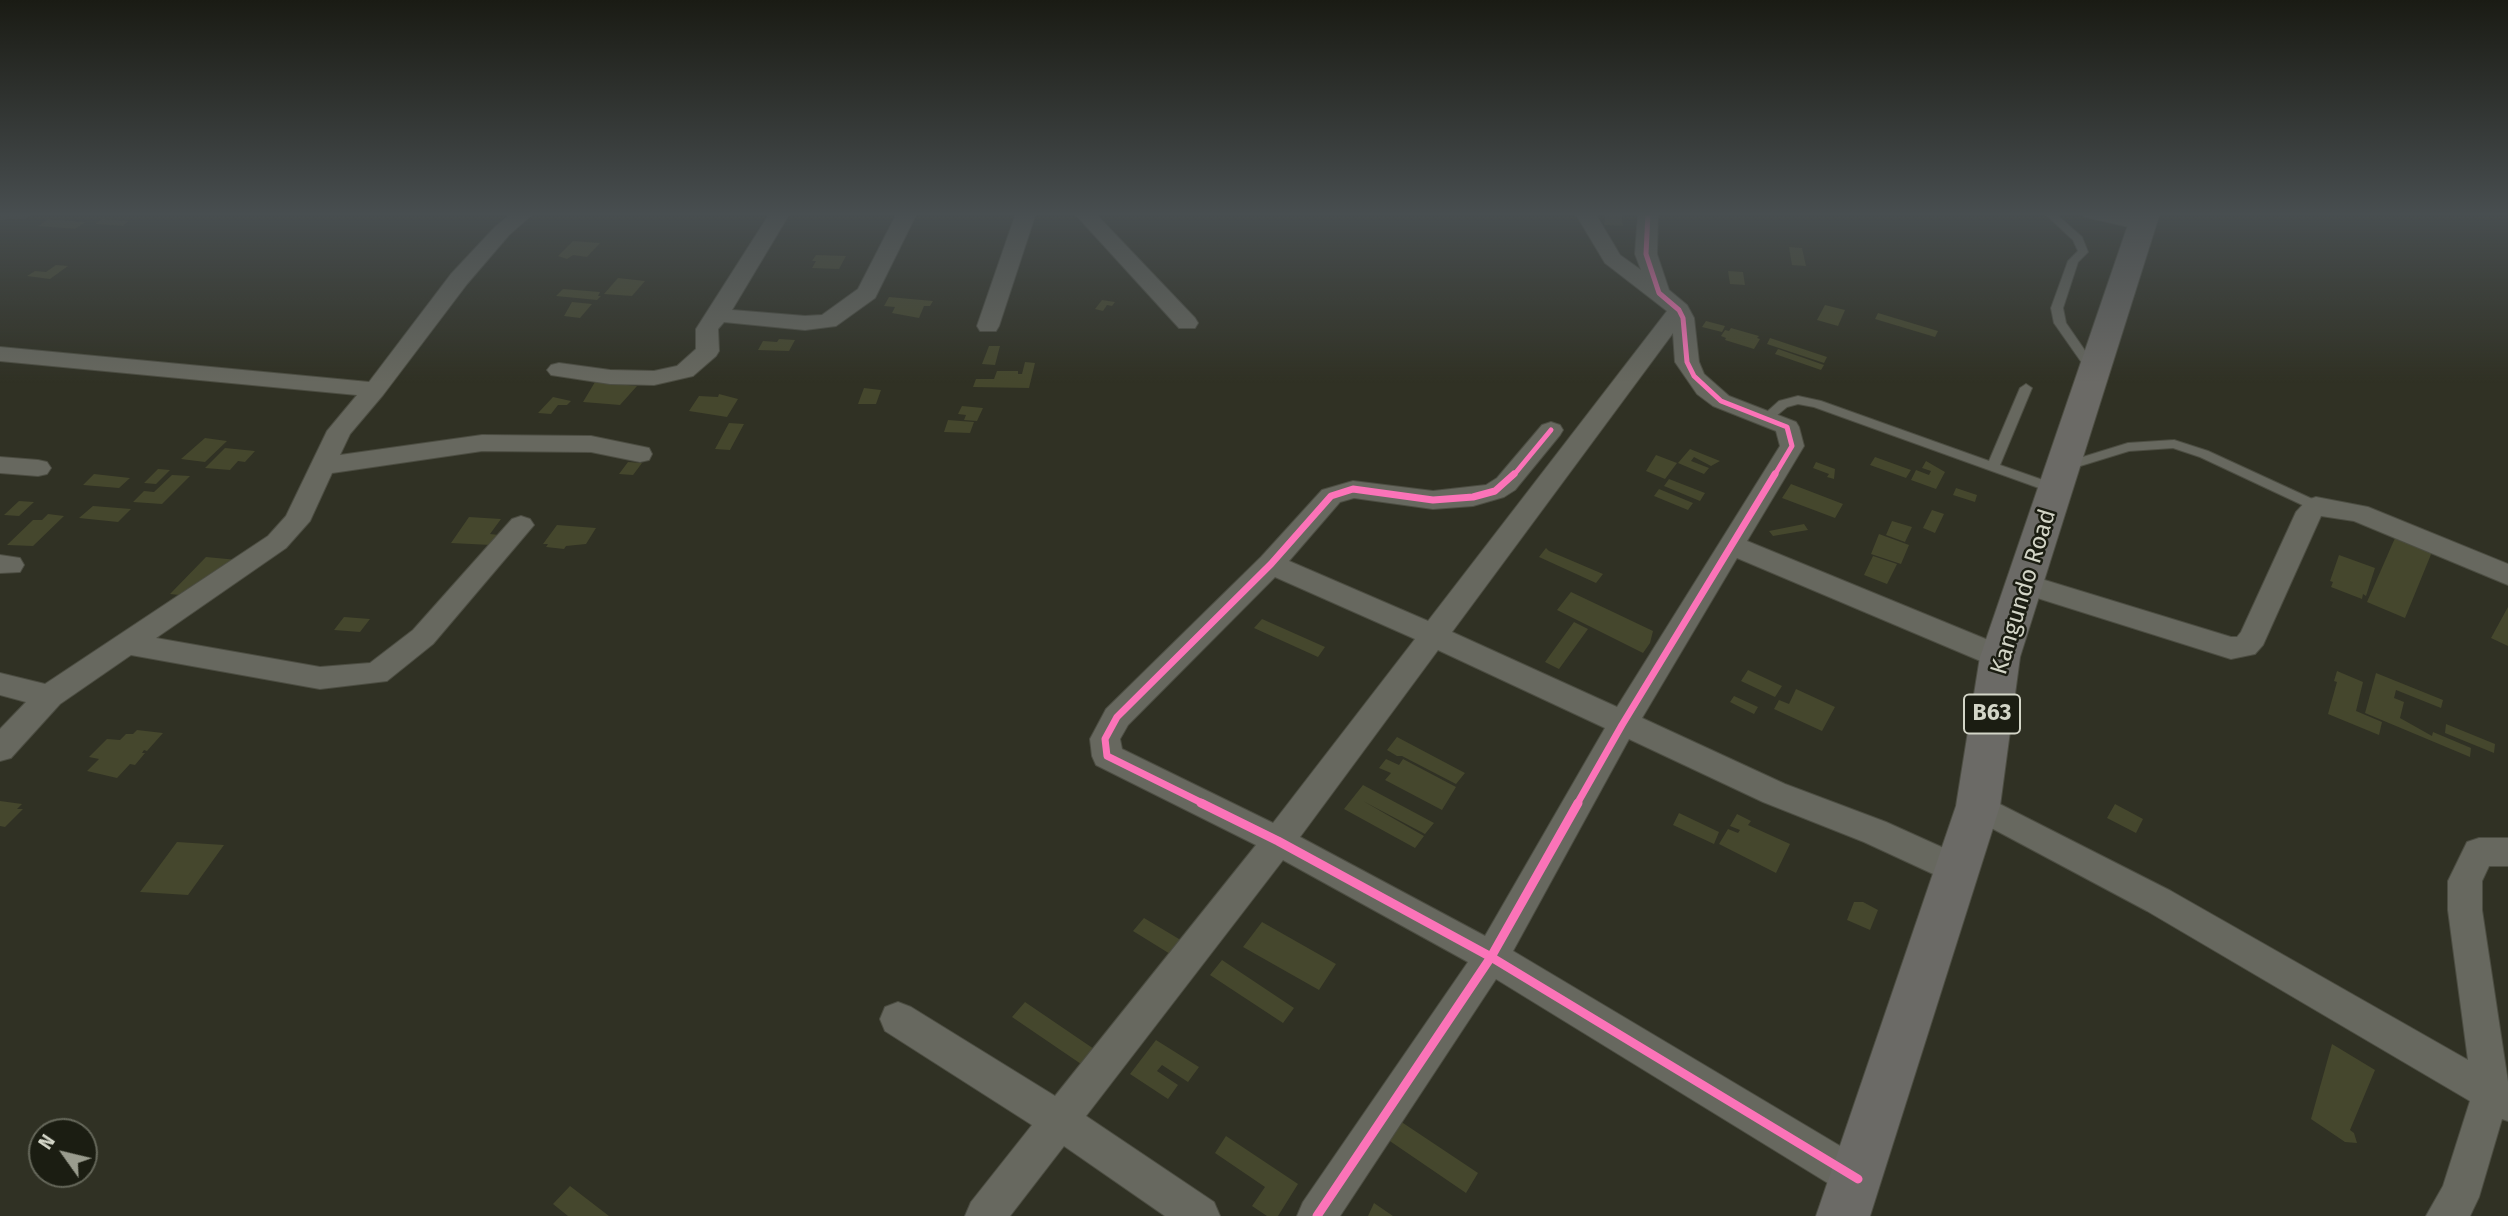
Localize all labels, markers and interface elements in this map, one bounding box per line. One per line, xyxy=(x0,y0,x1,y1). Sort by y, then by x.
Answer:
street label: Kangundo Road xyxy=(1985,506,2063,678)
road number: B63 xyxy=(1964,694,2020,734)
north arrow xyxy=(28,1118,98,1188)
text: N xyxy=(34,1130,60,1154)

